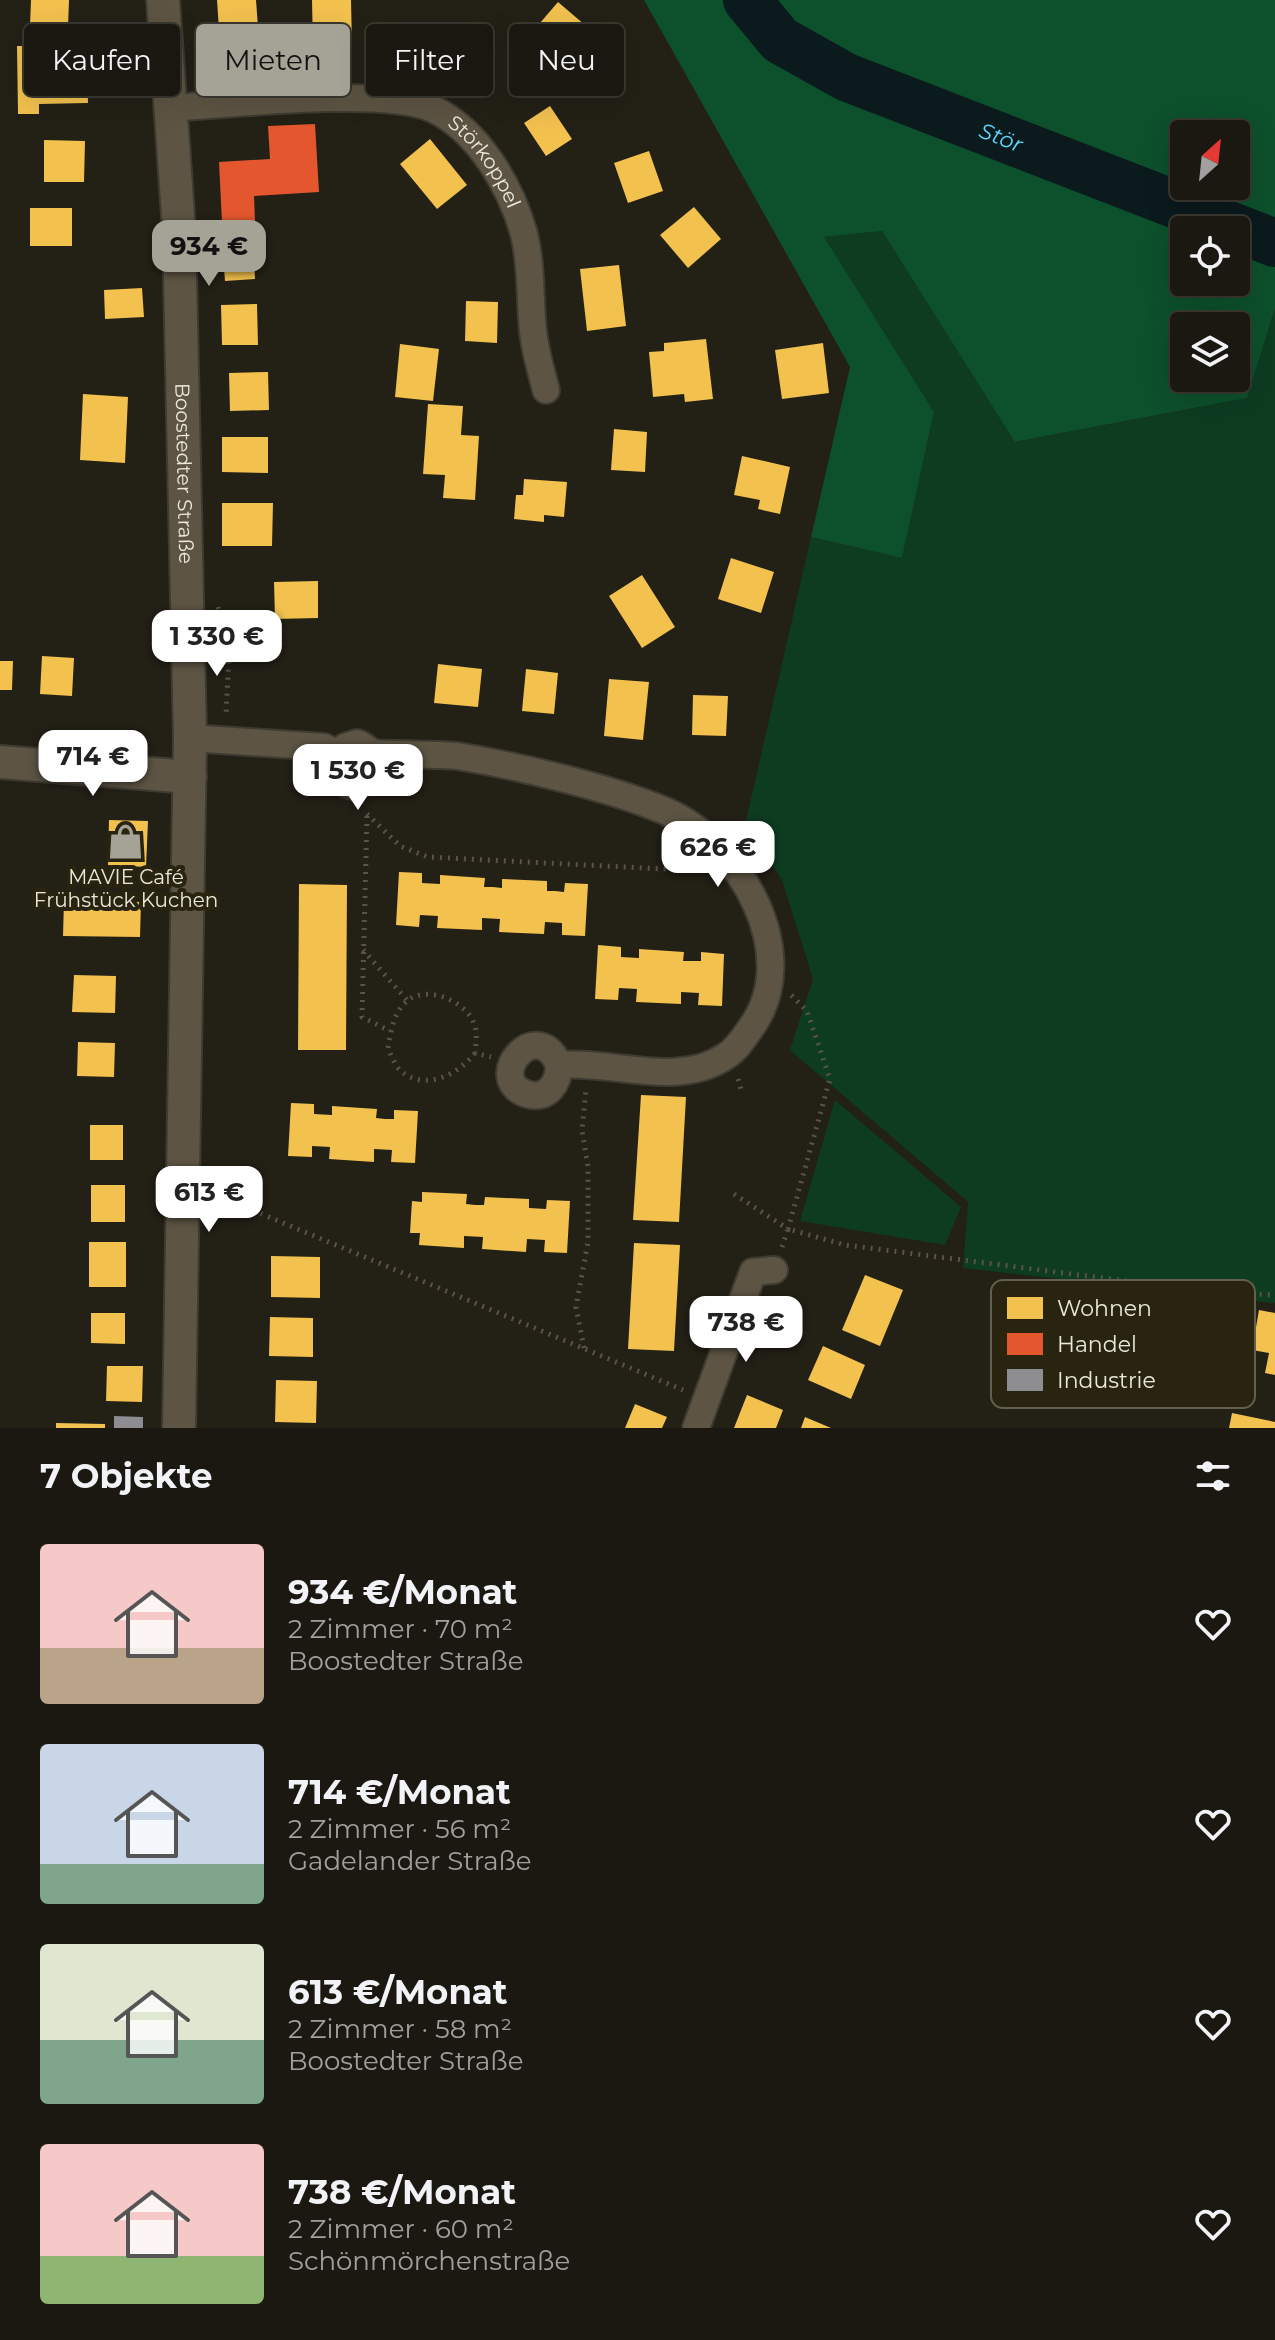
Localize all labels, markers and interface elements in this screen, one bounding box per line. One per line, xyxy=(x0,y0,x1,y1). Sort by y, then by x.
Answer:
chip: Kaufen xyxy=(24,24,180,96)
chip: Mieten xyxy=(196,24,350,96)
chip: Filter xyxy=(366,24,493,96)
chip: Neu xyxy=(509,24,624,96)
street label: Störkoppel xyxy=(443,110,526,211)
water label: Stör xyxy=(975,117,1028,159)
north arrow xyxy=(1170,120,1250,200)
map controls xyxy=(1170,120,1250,392)
button: locate xyxy=(1170,216,1250,296)
pin: 934 € xyxy=(153,220,265,288)
text: 934 € xyxy=(170,230,248,262)
button: layers xyxy=(1170,312,1250,392)
street label: Boostedter Straße xyxy=(170,383,198,564)
pin: 1 330 € xyxy=(143,610,291,678)
text: 1 330 € xyxy=(170,620,264,652)
pin: 714 € xyxy=(37,730,149,798)
text: 714 € xyxy=(57,740,129,772)
pin: 1 530 € xyxy=(284,744,432,812)
text: 1 530 € xyxy=(311,754,405,786)
pin: 626 € xyxy=(662,821,774,889)
shop icon: MAVIE Café Frühstück Kuchen xyxy=(107,823,145,861)
text: 626 € xyxy=(680,831,756,863)
place label: MAVIE Café Frühstück Kuchen xyxy=(34,865,218,912)
pin: 613 € xyxy=(153,1166,265,1234)
text: 613 € xyxy=(174,1176,244,1208)
legend xyxy=(991,1280,1255,1408)
text: Wohnen xyxy=(1057,1295,1152,1322)
pin: 738 € xyxy=(690,1296,802,1364)
text: 738 € xyxy=(708,1306,784,1338)
text: Handel xyxy=(1057,1331,1137,1358)
text: Industrie xyxy=(1057,1367,1156,1394)
icon: filters xyxy=(1191,1454,1235,1498)
text: 7 Objekte xyxy=(40,1455,212,1497)
text: 934 €/Monat xyxy=(288,1571,517,1613)
icon: home xyxy=(104,1576,200,1672)
icon: heart xyxy=(1191,1602,1235,1646)
text: 2 Zimmer · 70 m² xyxy=(288,1613,513,1645)
text: Boostedter Straße xyxy=(288,1645,523,1677)
text: 714 €/Monat xyxy=(288,1771,511,1813)
icon: home xyxy=(104,1776,200,1872)
icon: heart xyxy=(1191,1802,1235,1846)
text: 2 Zimmer · 56 m² xyxy=(288,1813,511,1845)
text: Gadelander Straße xyxy=(288,1845,532,1877)
text: 613 €/Monat xyxy=(288,1971,508,2013)
icon: home xyxy=(104,1976,200,2072)
icon: heart xyxy=(1191,2002,1235,2046)
text: 2 Zimmer · 58 m² xyxy=(288,2013,512,2045)
text: Boostedter Straße xyxy=(288,2045,523,2077)
text: 738 €/Monat xyxy=(288,2171,516,2213)
icon: home xyxy=(104,2176,200,2272)
icon: heart xyxy=(1191,2202,1235,2246)
text: 2 Zimmer · 60 m² xyxy=(288,2213,514,2245)
text: Schönmörchenstraße xyxy=(288,2245,570,2277)

